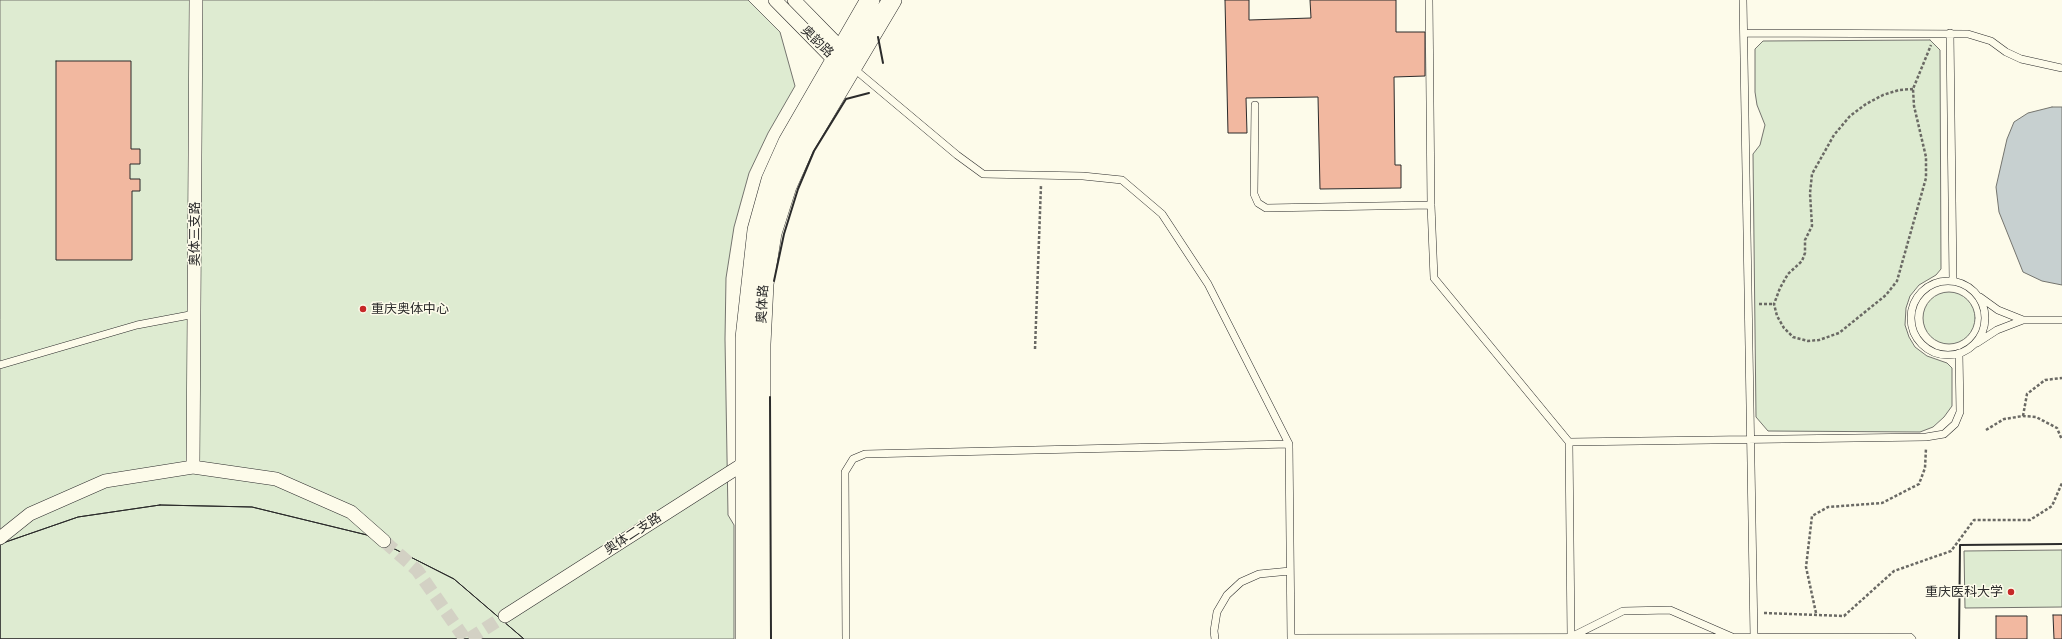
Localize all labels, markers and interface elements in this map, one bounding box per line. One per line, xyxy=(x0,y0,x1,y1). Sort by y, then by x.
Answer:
street label: 奥韵路 xyxy=(798,23,836,61)
street label: 奥体三支路 xyxy=(187,202,203,266)
street label: 奥体路 xyxy=(754,284,772,324)
place label: 重庆奥体中心 xyxy=(371,301,449,317)
marker: 重庆奥体中心 xyxy=(358,304,368,314)
street label: 奥体二支路 xyxy=(601,510,665,558)
place label: 重庆医科大学 xyxy=(1925,584,2003,600)
marker: 重庆医科大学 xyxy=(2006,587,2016,597)

